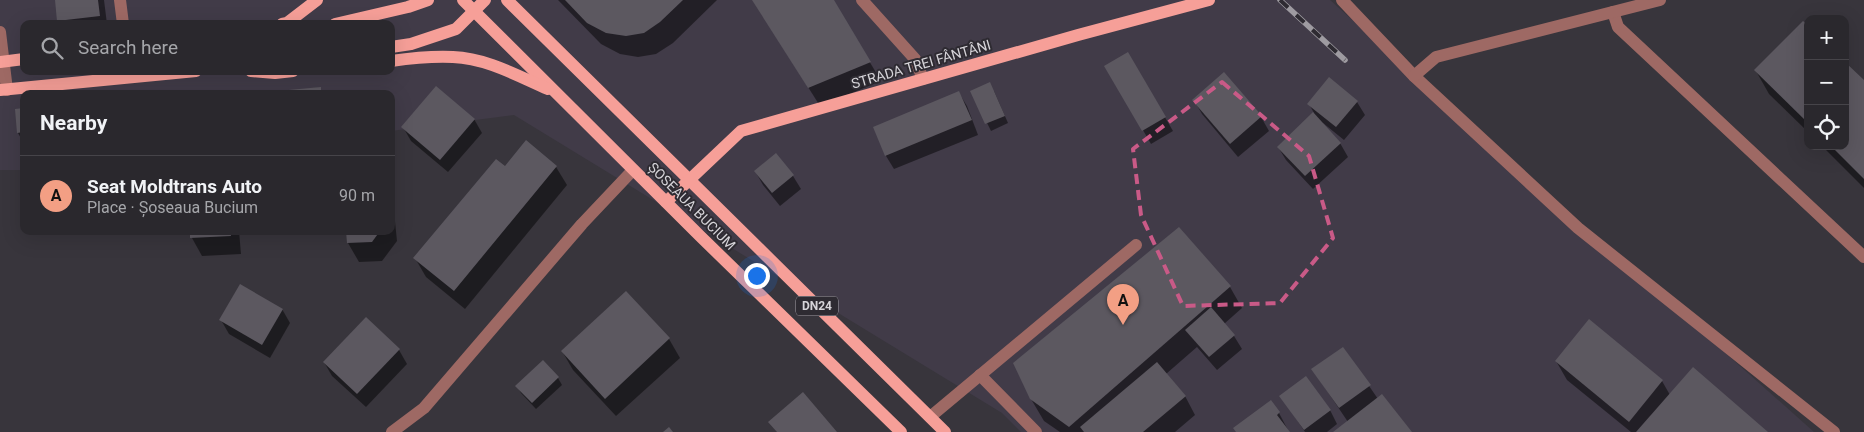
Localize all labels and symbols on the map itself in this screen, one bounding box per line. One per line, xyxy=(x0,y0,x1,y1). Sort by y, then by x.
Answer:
street label: STRADA TREI FÂNTÂNI xyxy=(849,35,993,92)
street label: ȘOSEAUA BUCIUM xyxy=(644,159,739,254)
your location xyxy=(744,263,770,289)
pin: A xyxy=(1107,284,1139,325)
road number: DN24 xyxy=(796,296,838,316)

